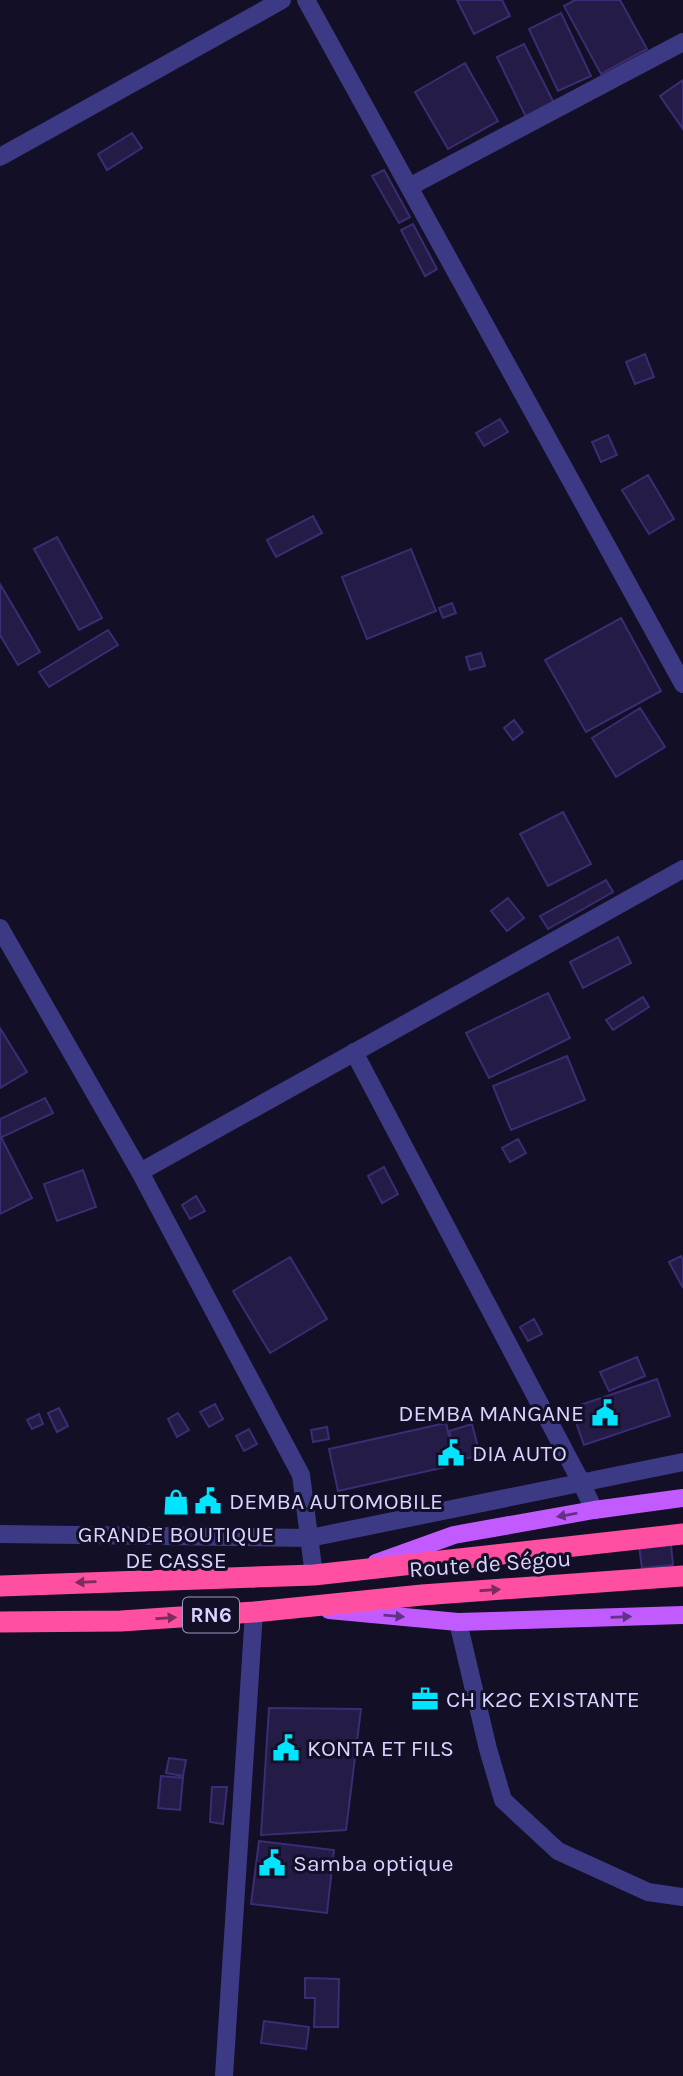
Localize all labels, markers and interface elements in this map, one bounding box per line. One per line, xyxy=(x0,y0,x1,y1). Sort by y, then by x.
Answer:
public building icon: DEMBA MANGANE xyxy=(590,1398,620,1428)
place label: DEMBA MANGANE xyxy=(398,1400,584,1427)
public building icon: DIA AUTO xyxy=(436,1438,466,1468)
place label: DIA AUTO xyxy=(472,1440,567,1467)
public building icon: DEMBA AUTOMOBILE xyxy=(193,1486,223,1516)
shop icon: GRANDE BOUTIQUE DE CASSE xyxy=(161,1487,191,1517)
place label: DEMBA AUTOMOBILE xyxy=(229,1488,443,1515)
one-way arrow xyxy=(556,1509,578,1520)
place label: GRANDE BOUTIQUE DE CASSE xyxy=(78,1521,274,1574)
street label: Route de Ségou xyxy=(408,1545,572,1583)
one-way arrow xyxy=(75,1577,97,1588)
one-way arrow xyxy=(479,1584,501,1595)
road number: RN6 xyxy=(183,1598,239,1632)
one-way arrow xyxy=(383,1611,405,1622)
one-way arrow xyxy=(610,1611,632,1622)
one-way arrow xyxy=(155,1612,177,1623)
office icon: CH K2C EXISTANTE xyxy=(410,1684,440,1714)
place label: CH K2C EXISTANTE xyxy=(446,1686,640,1713)
public building icon: KONTA ET FILS xyxy=(271,1733,301,1763)
place label: KONTA ET FILS xyxy=(307,1735,454,1762)
public building icon: Samba optique xyxy=(257,1848,287,1878)
place label: Samba optique xyxy=(293,1850,454,1877)

